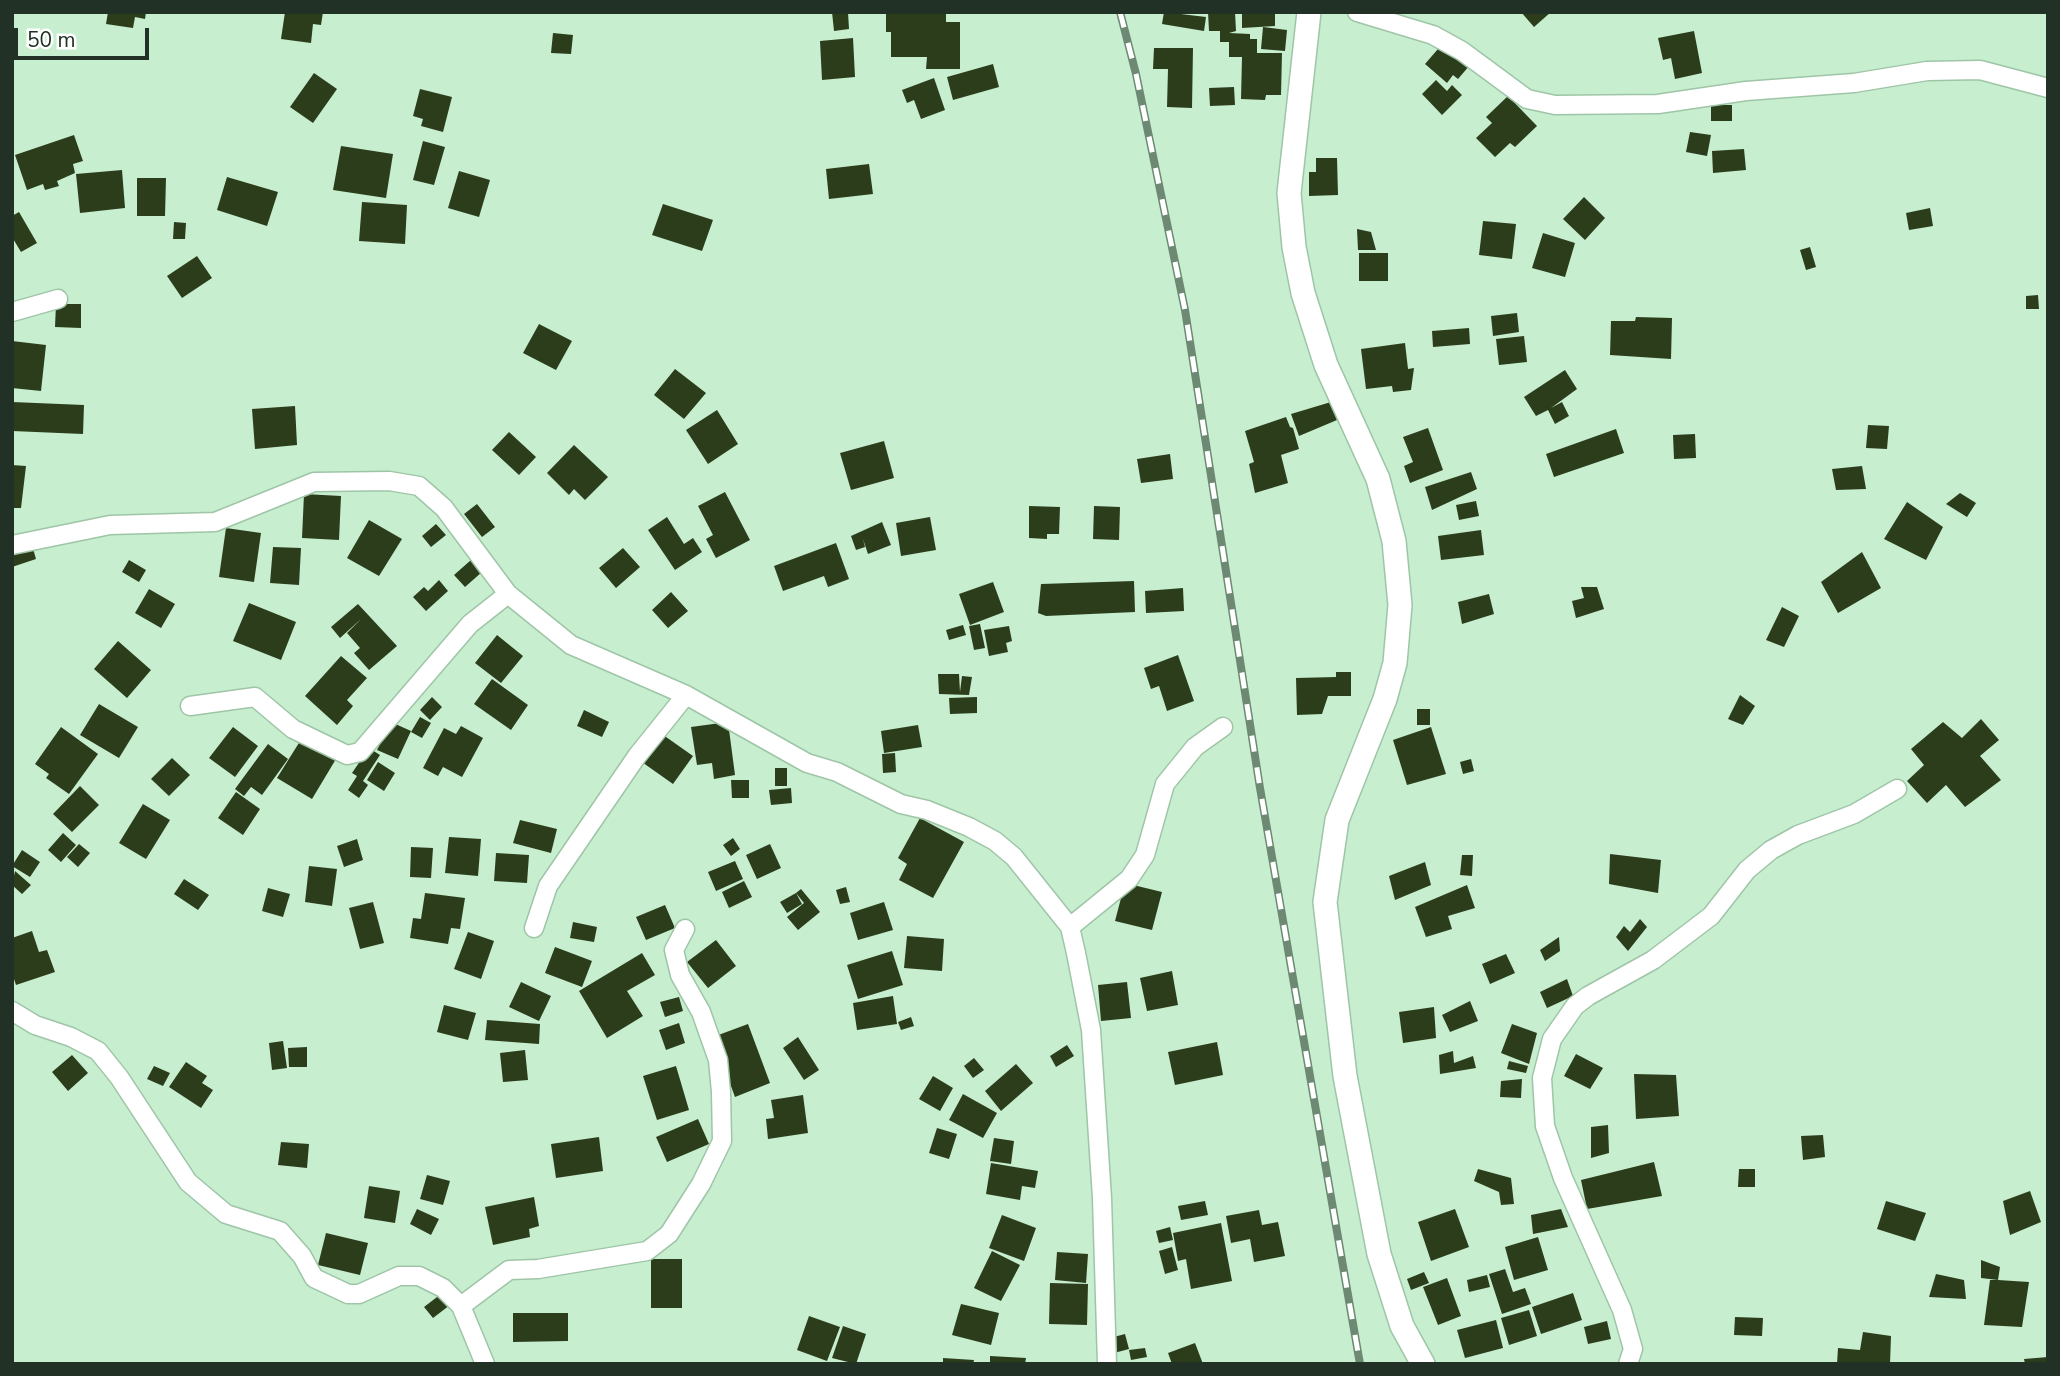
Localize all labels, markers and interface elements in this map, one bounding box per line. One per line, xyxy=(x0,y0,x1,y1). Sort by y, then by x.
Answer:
scale bar xyxy=(18,14,152,58)
text: 50 m xyxy=(27,26,76,54)

